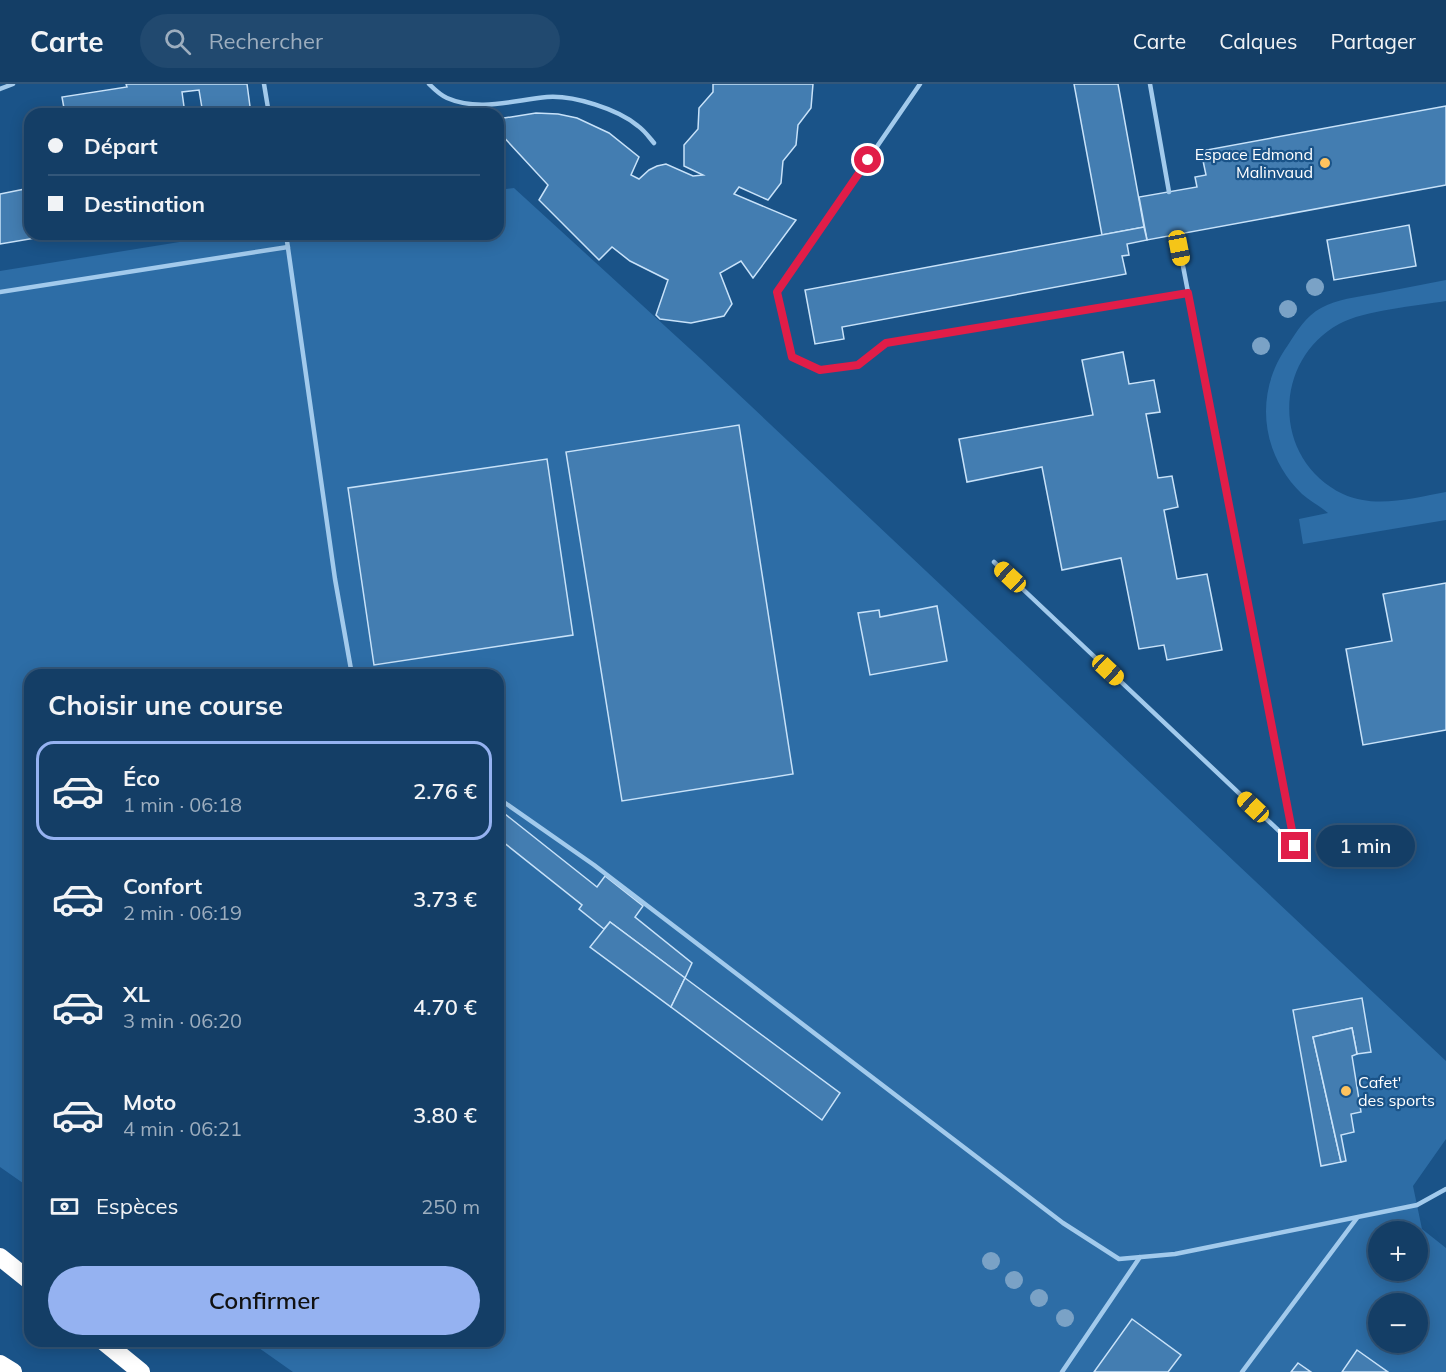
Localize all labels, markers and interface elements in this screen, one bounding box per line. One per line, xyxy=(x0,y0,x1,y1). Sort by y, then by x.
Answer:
search box xyxy=(140,14,560,68)
text: Carte xyxy=(30,24,104,59)
icon: search xyxy=(161,25,194,58)
text: Rechercher xyxy=(209,27,323,55)
text: Carte xyxy=(1133,28,1186,54)
text: Calques xyxy=(1219,28,1297,54)
text: Partager xyxy=(1330,28,1416,54)
text: Départ xyxy=(84,132,158,160)
place label: Espace Edmond Malinvaud xyxy=(1195,144,1313,182)
route start xyxy=(854,146,881,173)
marker: Espace Edmond Malinvaud xyxy=(1318,156,1332,170)
text: Destination xyxy=(84,190,205,218)
car xyxy=(1167,229,1191,267)
car xyxy=(991,558,1029,596)
car xyxy=(1089,651,1127,689)
text: Choisir une course xyxy=(48,688,283,722)
icon: car xyxy=(51,764,105,818)
text: Éco xyxy=(123,764,160,792)
text: 2.76 € xyxy=(413,777,477,805)
car xyxy=(1234,788,1272,826)
text: 1 min · 06:18 xyxy=(123,792,242,817)
callout: 1 min xyxy=(1316,825,1415,867)
route end xyxy=(1281,832,1308,859)
text: 1 min xyxy=(1340,833,1391,858)
icon: car xyxy=(51,872,105,926)
text: Confort xyxy=(123,872,202,900)
text: 3.73 € xyxy=(413,885,477,913)
text: 2 min · 06:19 xyxy=(123,900,242,925)
icon: car xyxy=(51,980,105,1034)
text: XL xyxy=(123,980,150,1008)
text: 4.70 € xyxy=(413,993,477,1021)
text: 3 min · 06:20 xyxy=(123,1008,242,1033)
place label: Cafet' des sports xyxy=(1358,1072,1435,1110)
marker: Cafet' des sports xyxy=(1339,1084,1353,1098)
icon: car xyxy=(51,1088,105,1142)
text: Moto xyxy=(123,1088,176,1116)
text: 3.80 € xyxy=(413,1101,477,1129)
text: 4 min · 06:21 xyxy=(123,1116,242,1141)
icon: cash xyxy=(48,1190,81,1223)
text: Espèces xyxy=(96,1192,178,1220)
text: 250 m xyxy=(421,1194,480,1219)
map controls xyxy=(1368,1221,1428,1353)
button: + xyxy=(1368,1221,1428,1281)
button: Confirmer xyxy=(48,1266,480,1335)
button: − xyxy=(1368,1293,1428,1353)

